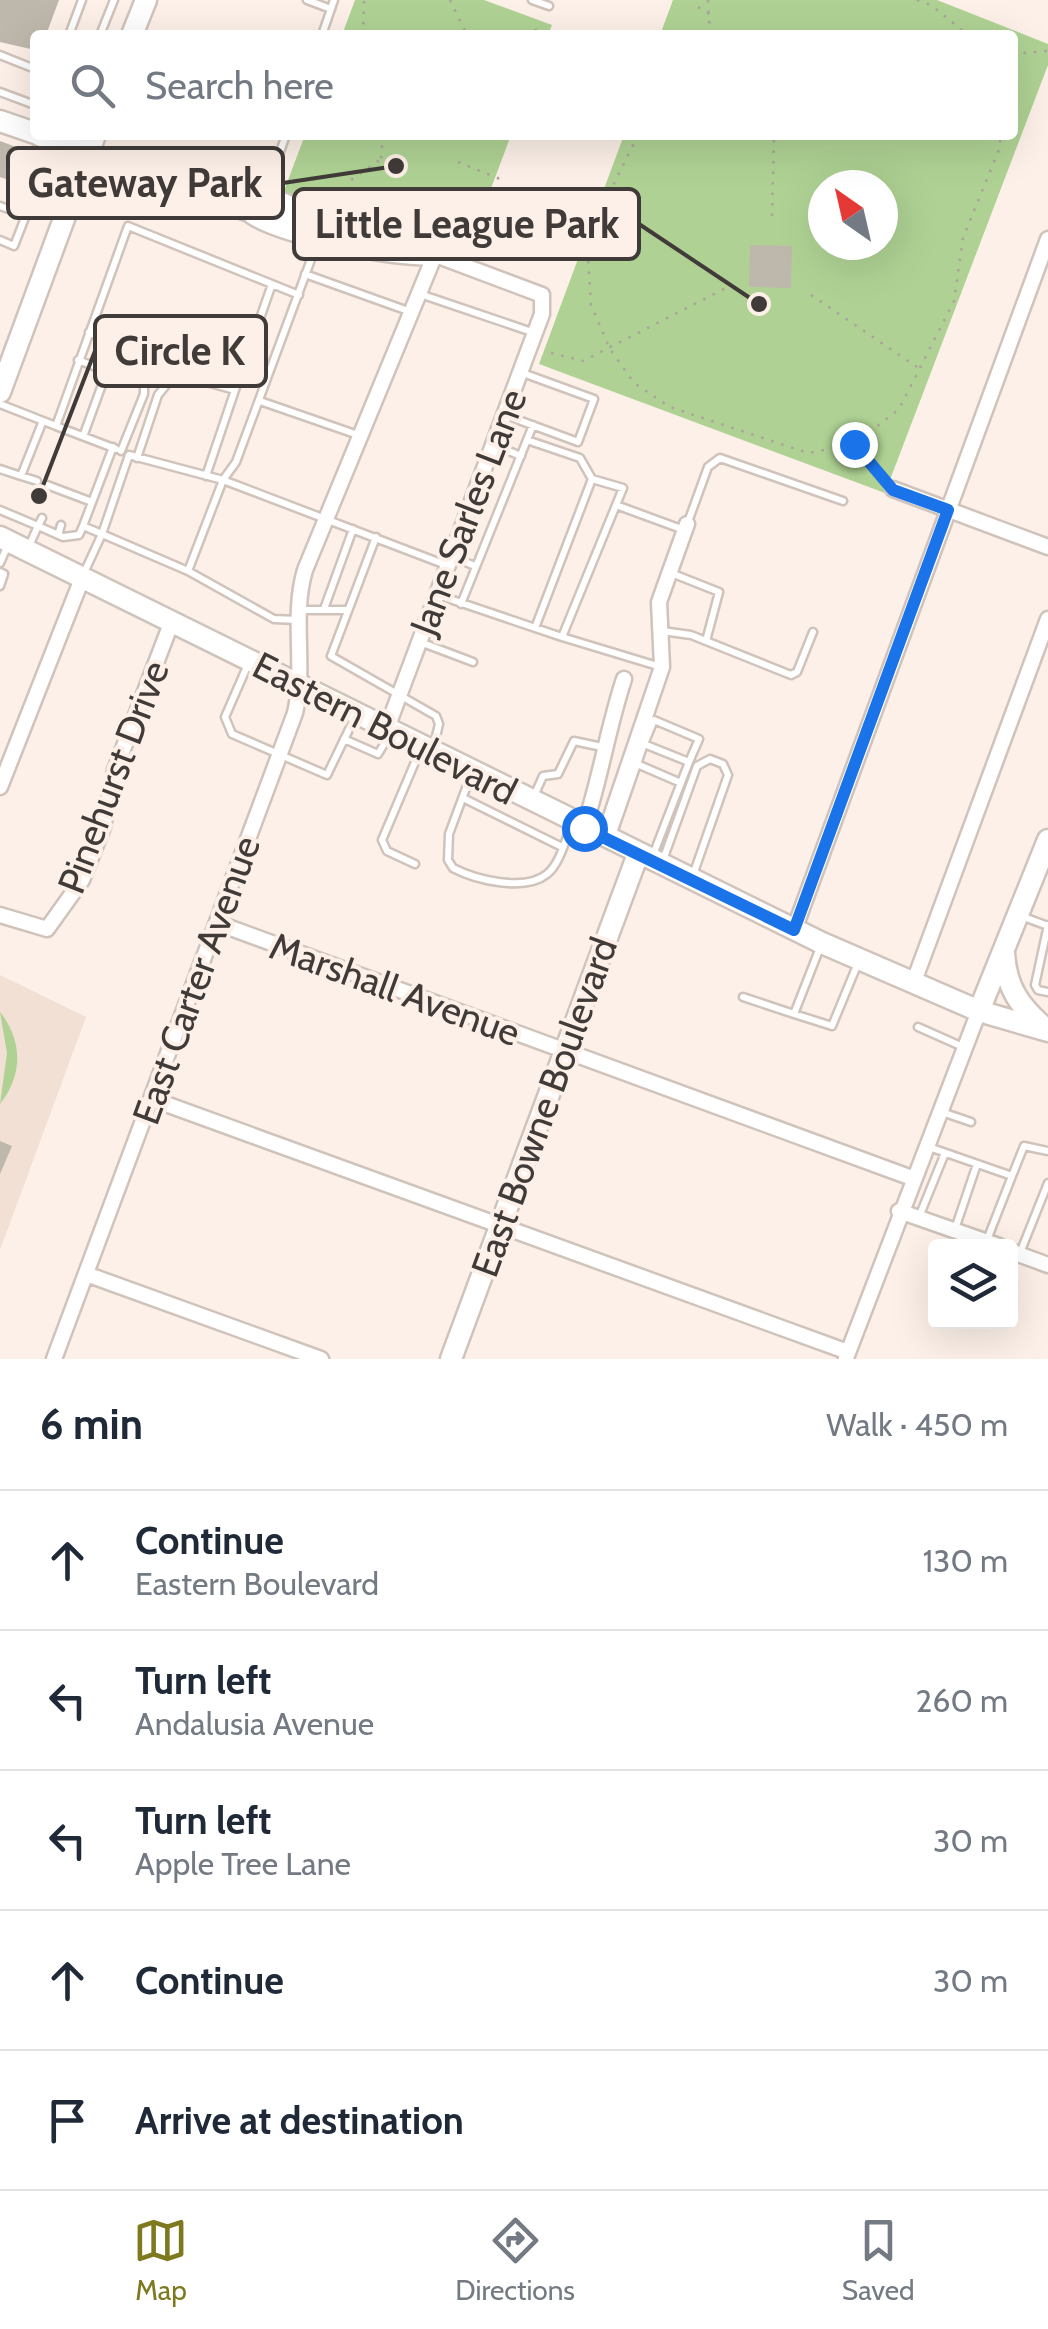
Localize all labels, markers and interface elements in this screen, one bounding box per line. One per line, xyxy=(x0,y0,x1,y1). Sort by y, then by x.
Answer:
search box xyxy=(30,30,1018,140)
icon: search xyxy=(65,58,120,113)
text: Search here xyxy=(145,62,334,109)
callout: Gateway Park xyxy=(8,148,283,218)
text: Gateway Park xyxy=(28,158,263,207)
north arrow xyxy=(808,170,898,260)
callout: Little League Park xyxy=(294,189,639,259)
text: Little League Park xyxy=(315,199,620,248)
callout: Circle K xyxy=(95,316,266,386)
text: Circle K xyxy=(115,326,245,375)
street label: Jane Sarles Lane xyxy=(399,382,536,643)
route end xyxy=(832,422,878,468)
street label: Eastern Boulevard xyxy=(245,641,525,815)
street label: Pinehurst Drive xyxy=(47,654,179,900)
route start xyxy=(562,806,608,852)
street label: East Carter Avenue xyxy=(122,830,270,1130)
street label: Marshall Avenue xyxy=(264,922,526,1056)
street label: East Bowne Boulevard xyxy=(461,931,627,1283)
map controls xyxy=(928,1239,1018,1329)
button: layers xyxy=(928,1239,1018,1329)
text: 6 min xyxy=(40,1398,143,1450)
text: Walk · 450 m xyxy=(826,1405,1008,1444)
text: Continue xyxy=(135,1517,284,1564)
icon: ahead xyxy=(40,1533,95,1588)
text: 130 m xyxy=(923,1541,1008,1580)
text: Eastern Boulevard xyxy=(135,1564,379,1603)
text: Turn left xyxy=(135,1657,271,1704)
icon: left xyxy=(40,1673,95,1728)
text: 260 m xyxy=(915,1681,1008,1720)
text: Andalusia Avenue xyxy=(135,1704,374,1743)
text: Turn left xyxy=(135,1797,271,1844)
icon: left xyxy=(40,1813,95,1868)
text: 30 m xyxy=(933,1821,1008,1860)
text: Apple Tree Lane xyxy=(135,1844,351,1883)
icon: ahead xyxy=(40,1953,95,2008)
text: Continue xyxy=(135,1957,284,2004)
text: 30 m xyxy=(933,1961,1008,2000)
icon: arrive xyxy=(40,2093,95,2148)
text: Arrive at destination xyxy=(135,2097,464,2144)
tab: Map xyxy=(133,2213,188,2307)
tab: Directions xyxy=(455,2213,575,2307)
tab: Saved xyxy=(842,2213,915,2307)

